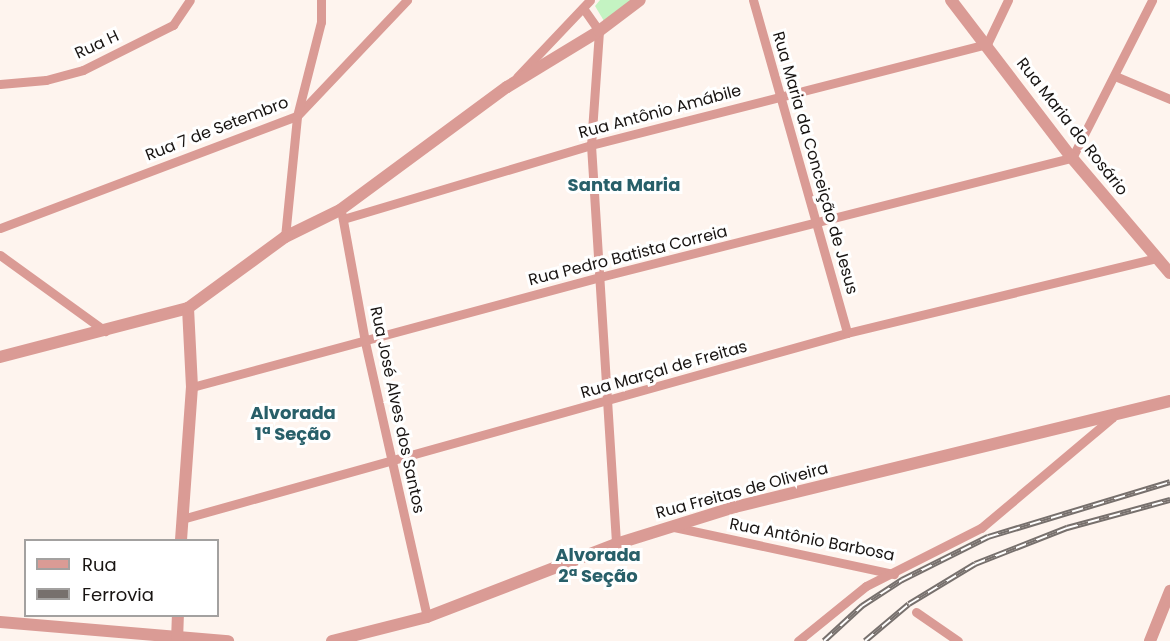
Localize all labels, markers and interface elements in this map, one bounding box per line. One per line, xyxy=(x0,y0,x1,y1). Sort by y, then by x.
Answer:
street label: Rua H xyxy=(72,27,122,63)
street label: Rua Maria da Conceição de Jesus xyxy=(768,29,862,297)
street label: Rua Maria do Rosário xyxy=(1012,54,1132,200)
street label: Rua Antônio Amábile xyxy=(577,81,743,143)
street label: Rua 7 de Setembro xyxy=(143,93,291,165)
district label: Santa Maria xyxy=(568,174,680,196)
street label: Rua Pedro Batista Correia xyxy=(527,222,729,290)
street label: Rua José Alves dos Santos xyxy=(366,305,428,515)
street label: Rua Marçal de Freitas xyxy=(579,337,749,403)
district label: Alvorada 1ª Seção xyxy=(250,403,336,446)
street label: Rua Freitas de Oliveira xyxy=(654,459,830,523)
street label: Rua Antônio Barbosa xyxy=(728,515,896,565)
legend xyxy=(24,539,219,617)
district label: Alvorada 2ª Seção xyxy=(555,545,641,588)
text: Rua xyxy=(82,552,117,577)
text: Ferrovia xyxy=(82,582,154,607)

